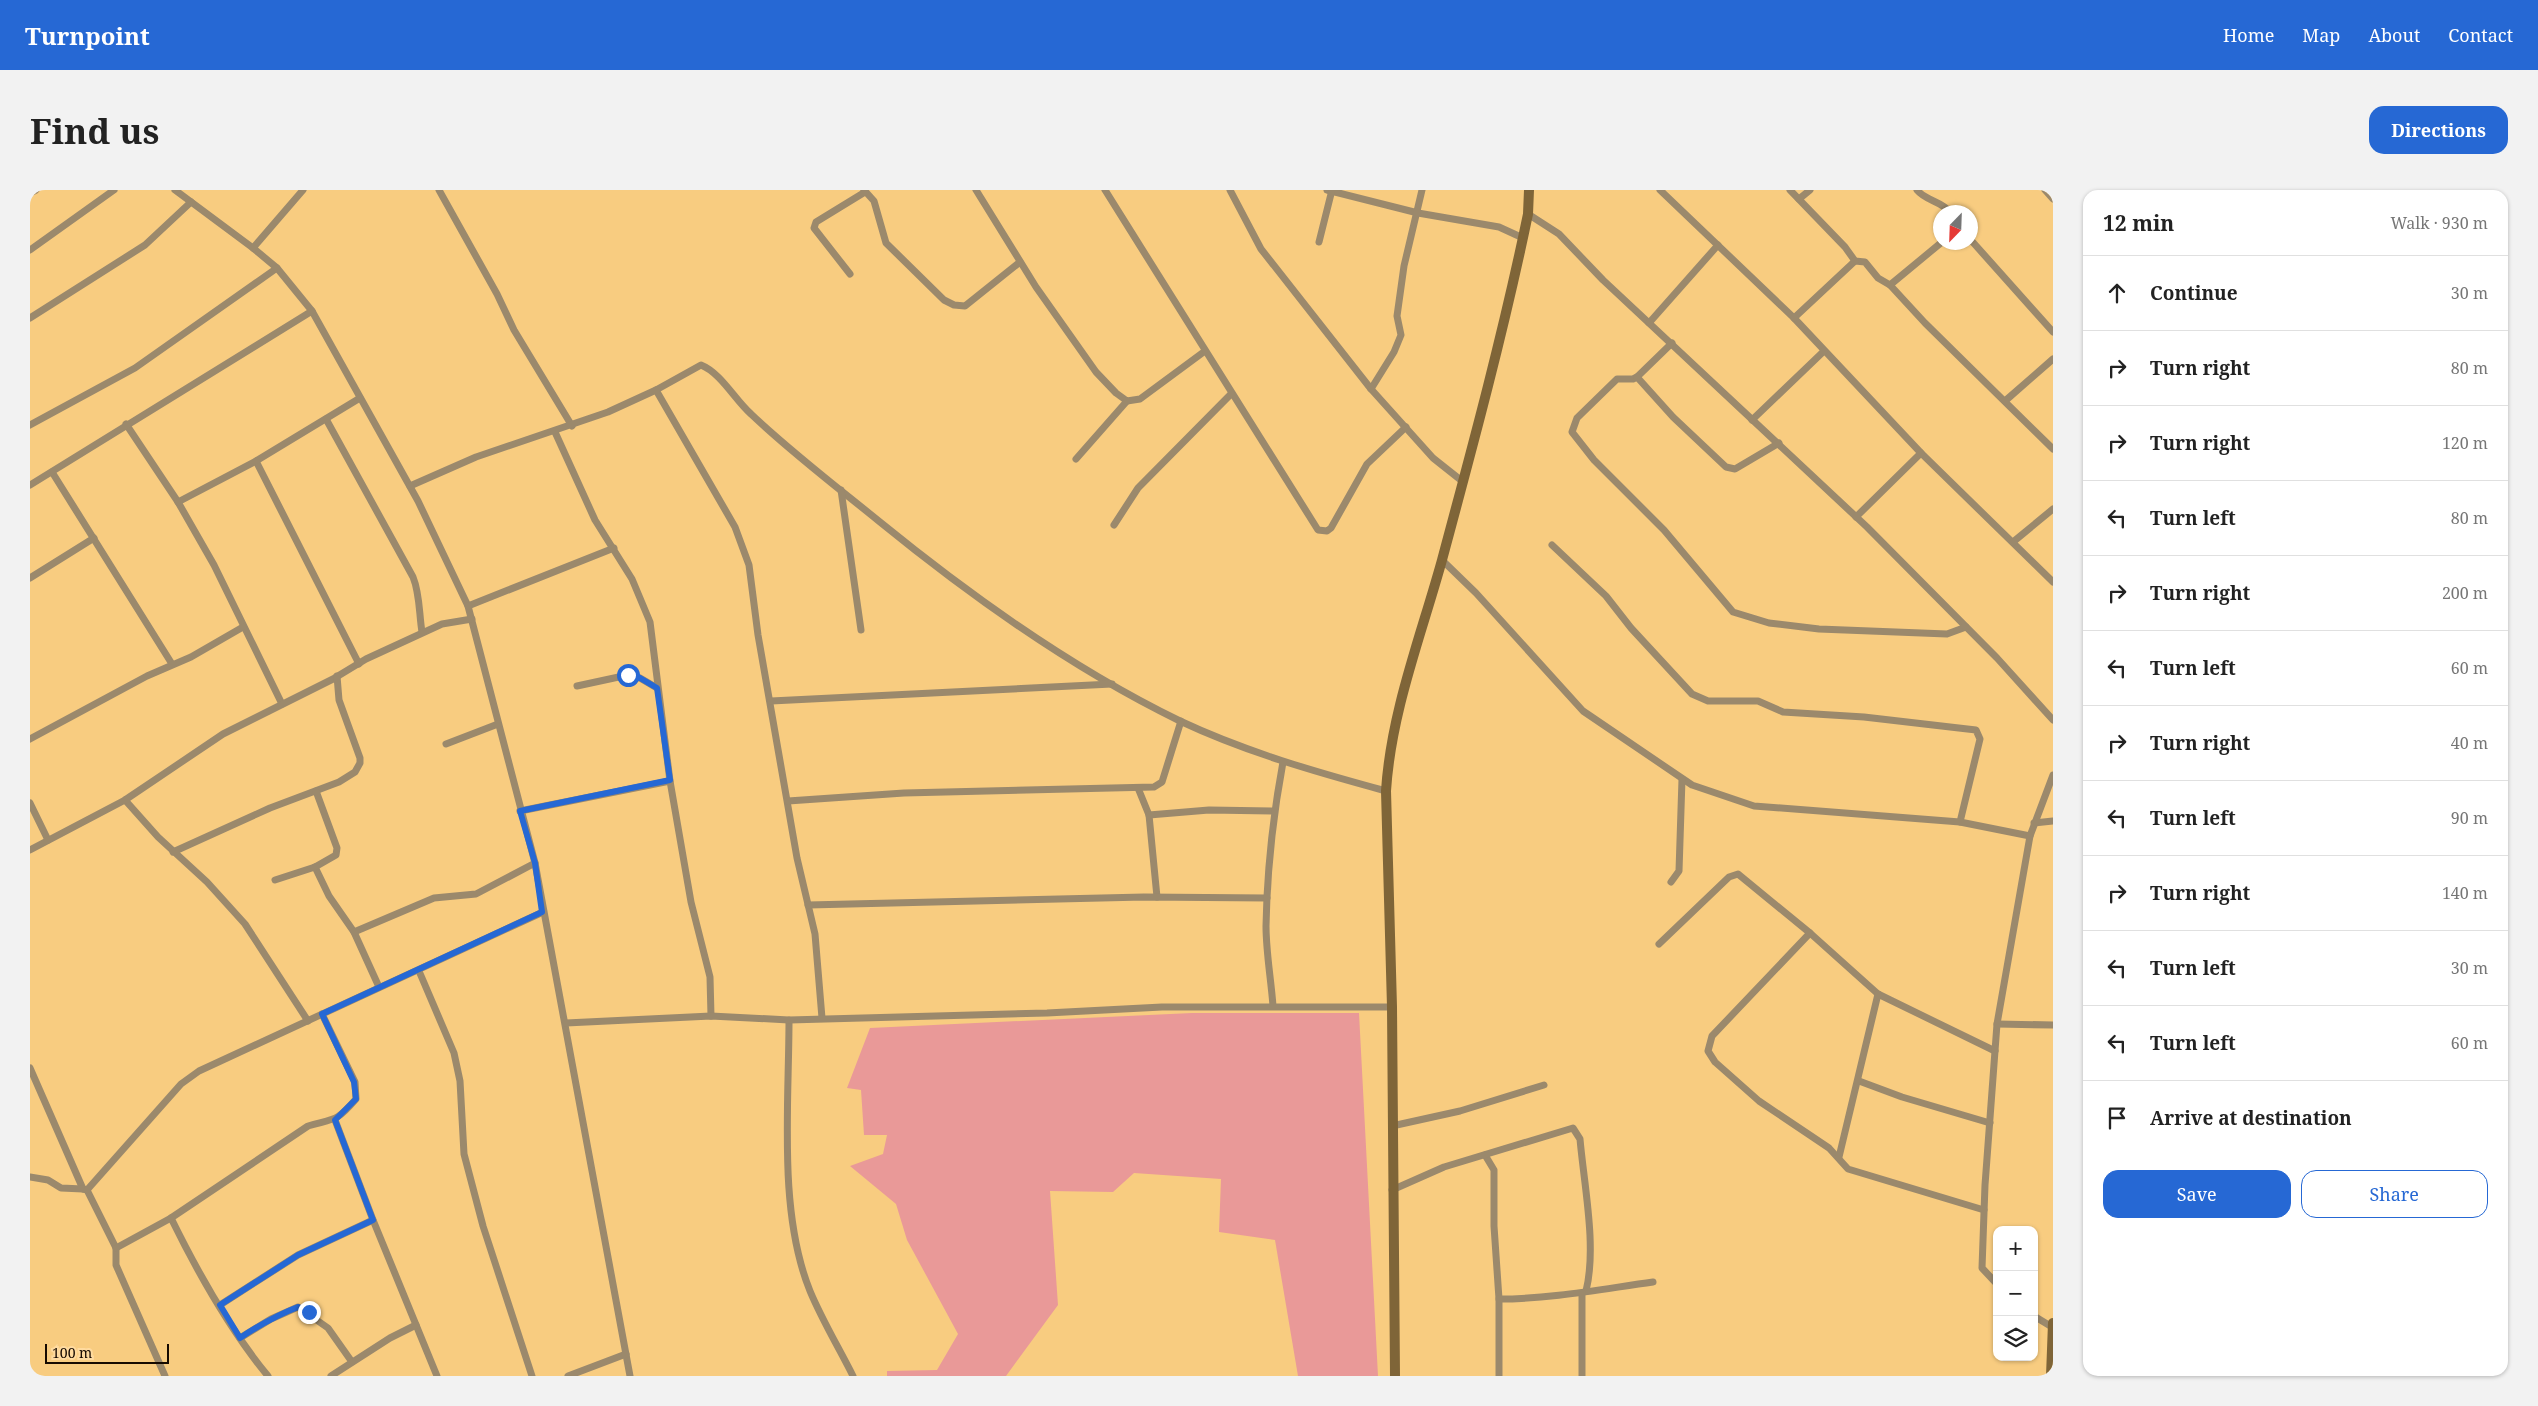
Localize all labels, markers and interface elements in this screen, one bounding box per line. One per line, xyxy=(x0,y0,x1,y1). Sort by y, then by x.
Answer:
text: Turnpoint xyxy=(25,19,150,52)
text: Home xyxy=(2223,23,2274,47)
text: Map xyxy=(2302,23,2340,47)
text: About xyxy=(2368,23,2420,47)
text: Contact xyxy=(2448,23,2513,47)
button: Directions xyxy=(2369,106,2508,154)
text: Find us xyxy=(30,107,159,154)
north arrow xyxy=(1933,205,1978,250)
text: 12 min xyxy=(2103,209,2174,237)
text: Walk · 930 m xyxy=(2391,212,2488,234)
icon: ahead xyxy=(2103,279,2131,307)
text: Continue xyxy=(2150,280,2238,306)
text: 30 m xyxy=(2451,282,2488,304)
icon: right xyxy=(2103,354,2131,382)
text: Turn right xyxy=(2150,355,2250,381)
text: 80 m xyxy=(2451,357,2488,379)
icon: right xyxy=(2103,429,2131,457)
text: Turn right xyxy=(2150,430,2250,456)
text: 120 m xyxy=(2442,432,2488,454)
icon: left xyxy=(2103,504,2131,532)
text: Turn left xyxy=(2150,505,2236,531)
text: 80 m xyxy=(2451,507,2488,529)
icon: right xyxy=(2103,579,2131,607)
text: Turn right xyxy=(2150,580,2250,606)
text: 200 m xyxy=(2442,582,2488,604)
icon: left xyxy=(2103,654,2131,682)
text: Turn left xyxy=(2150,655,2236,681)
text: 60 m xyxy=(2451,657,2488,679)
route start xyxy=(617,664,640,687)
icon: right xyxy=(2103,729,2131,757)
text: Turn right xyxy=(2150,730,2250,756)
text: 40 m xyxy=(2451,732,2488,754)
icon: left xyxy=(2103,804,2131,832)
text: Turn left xyxy=(2150,805,2236,831)
text: 90 m xyxy=(2451,807,2488,829)
icon: right xyxy=(2103,879,2131,907)
text: Turn right xyxy=(2150,880,2250,906)
text: 140 m xyxy=(2442,882,2488,904)
icon: left xyxy=(2103,954,2131,982)
text: Turn left xyxy=(2150,955,2236,981)
text: 30 m xyxy=(2451,957,2488,979)
icon: left xyxy=(2103,1029,2131,1057)
text: Turn left xyxy=(2150,1030,2236,1056)
text: 60 m xyxy=(2451,1032,2488,1054)
icon: arrive xyxy=(2103,1104,2131,1132)
text: Arrive at destination xyxy=(2150,1105,2352,1131)
button: Save xyxy=(2103,1170,2291,1218)
button: Share xyxy=(2301,1170,2488,1218)
map controls xyxy=(1993,1226,2038,1361)
button: + xyxy=(1993,1226,2038,1271)
button: − xyxy=(1993,1271,2038,1316)
route end xyxy=(298,1301,321,1324)
button: layers xyxy=(1993,1316,2038,1361)
scale bar xyxy=(45,1341,169,1364)
text: 100 m xyxy=(52,1343,92,1362)

